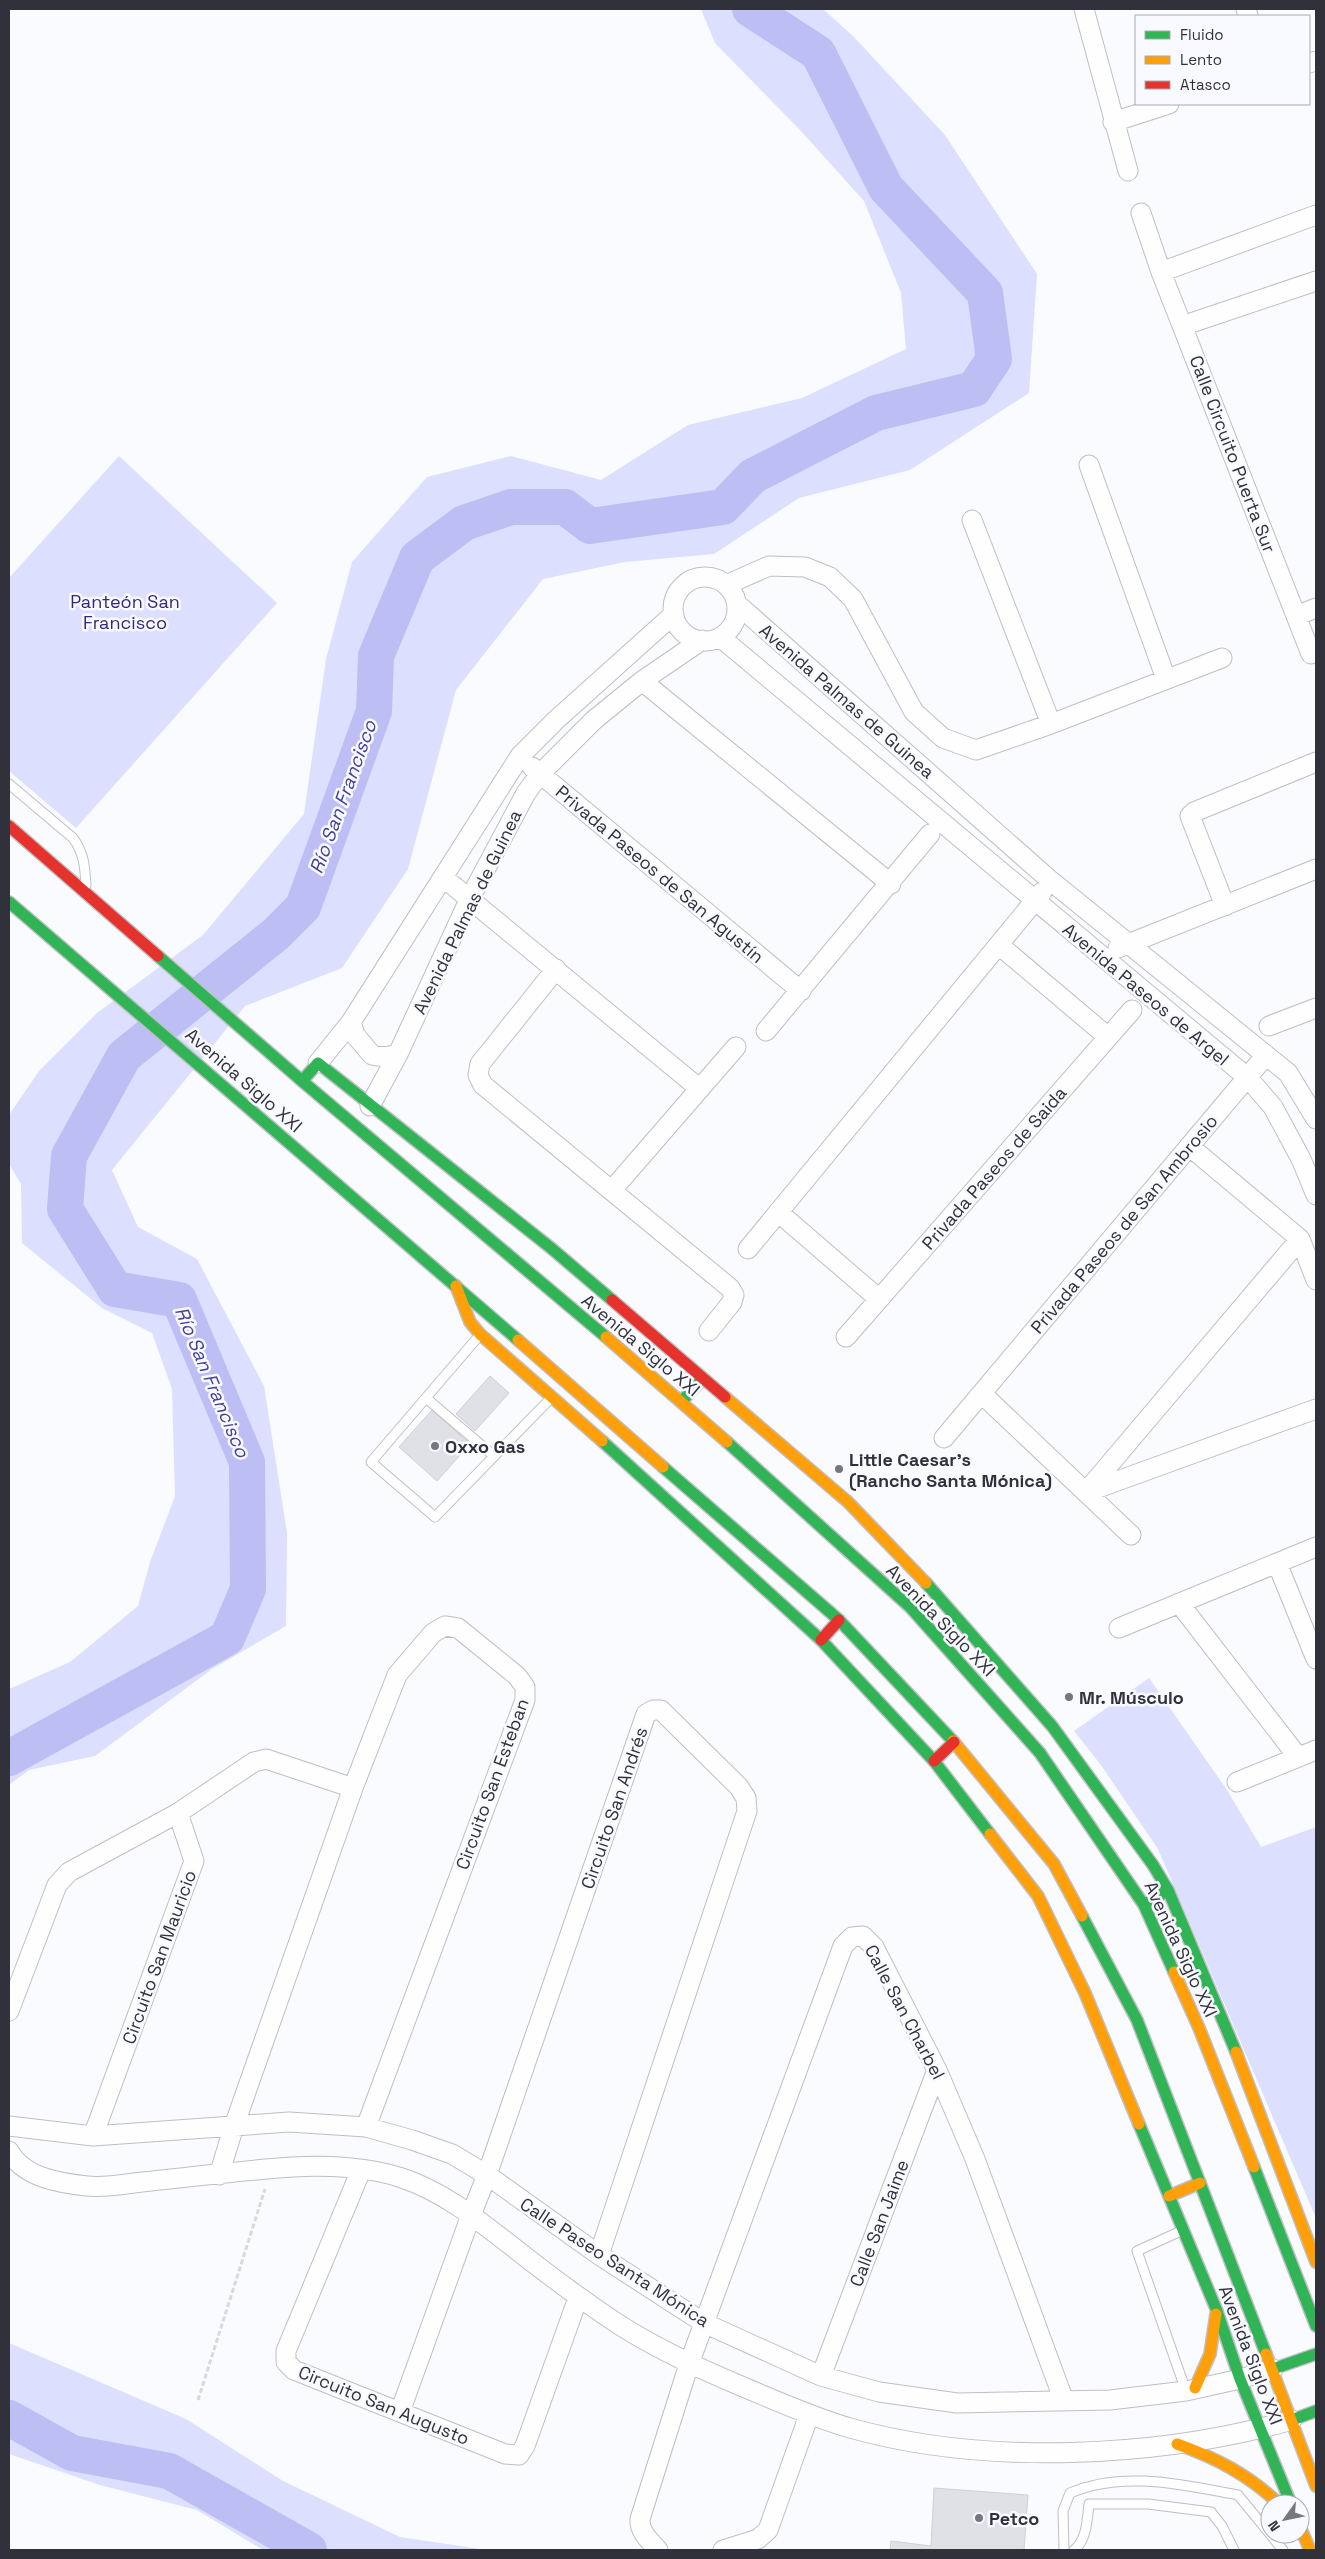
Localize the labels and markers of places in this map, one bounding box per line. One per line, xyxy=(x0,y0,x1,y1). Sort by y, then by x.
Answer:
place label: Oxxo Gas xyxy=(445,1435,525,1458)
marker: Oxxo Gas xyxy=(429,1440,441,1452)
place label: Little Caesar's (Rancho Santa Mónica) xyxy=(849,1448,1052,1492)
marker: Little Caesar's (Rancho Santa Mónica) xyxy=(833,1463,845,1475)
place label: Mr. Músculo xyxy=(1079,1686,1184,1709)
marker: Mr. Músculo xyxy=(1063,1691,1075,1703)
place label: Petco xyxy=(989,2507,1039,2530)
marker: Petco xyxy=(973,2512,985,2524)

